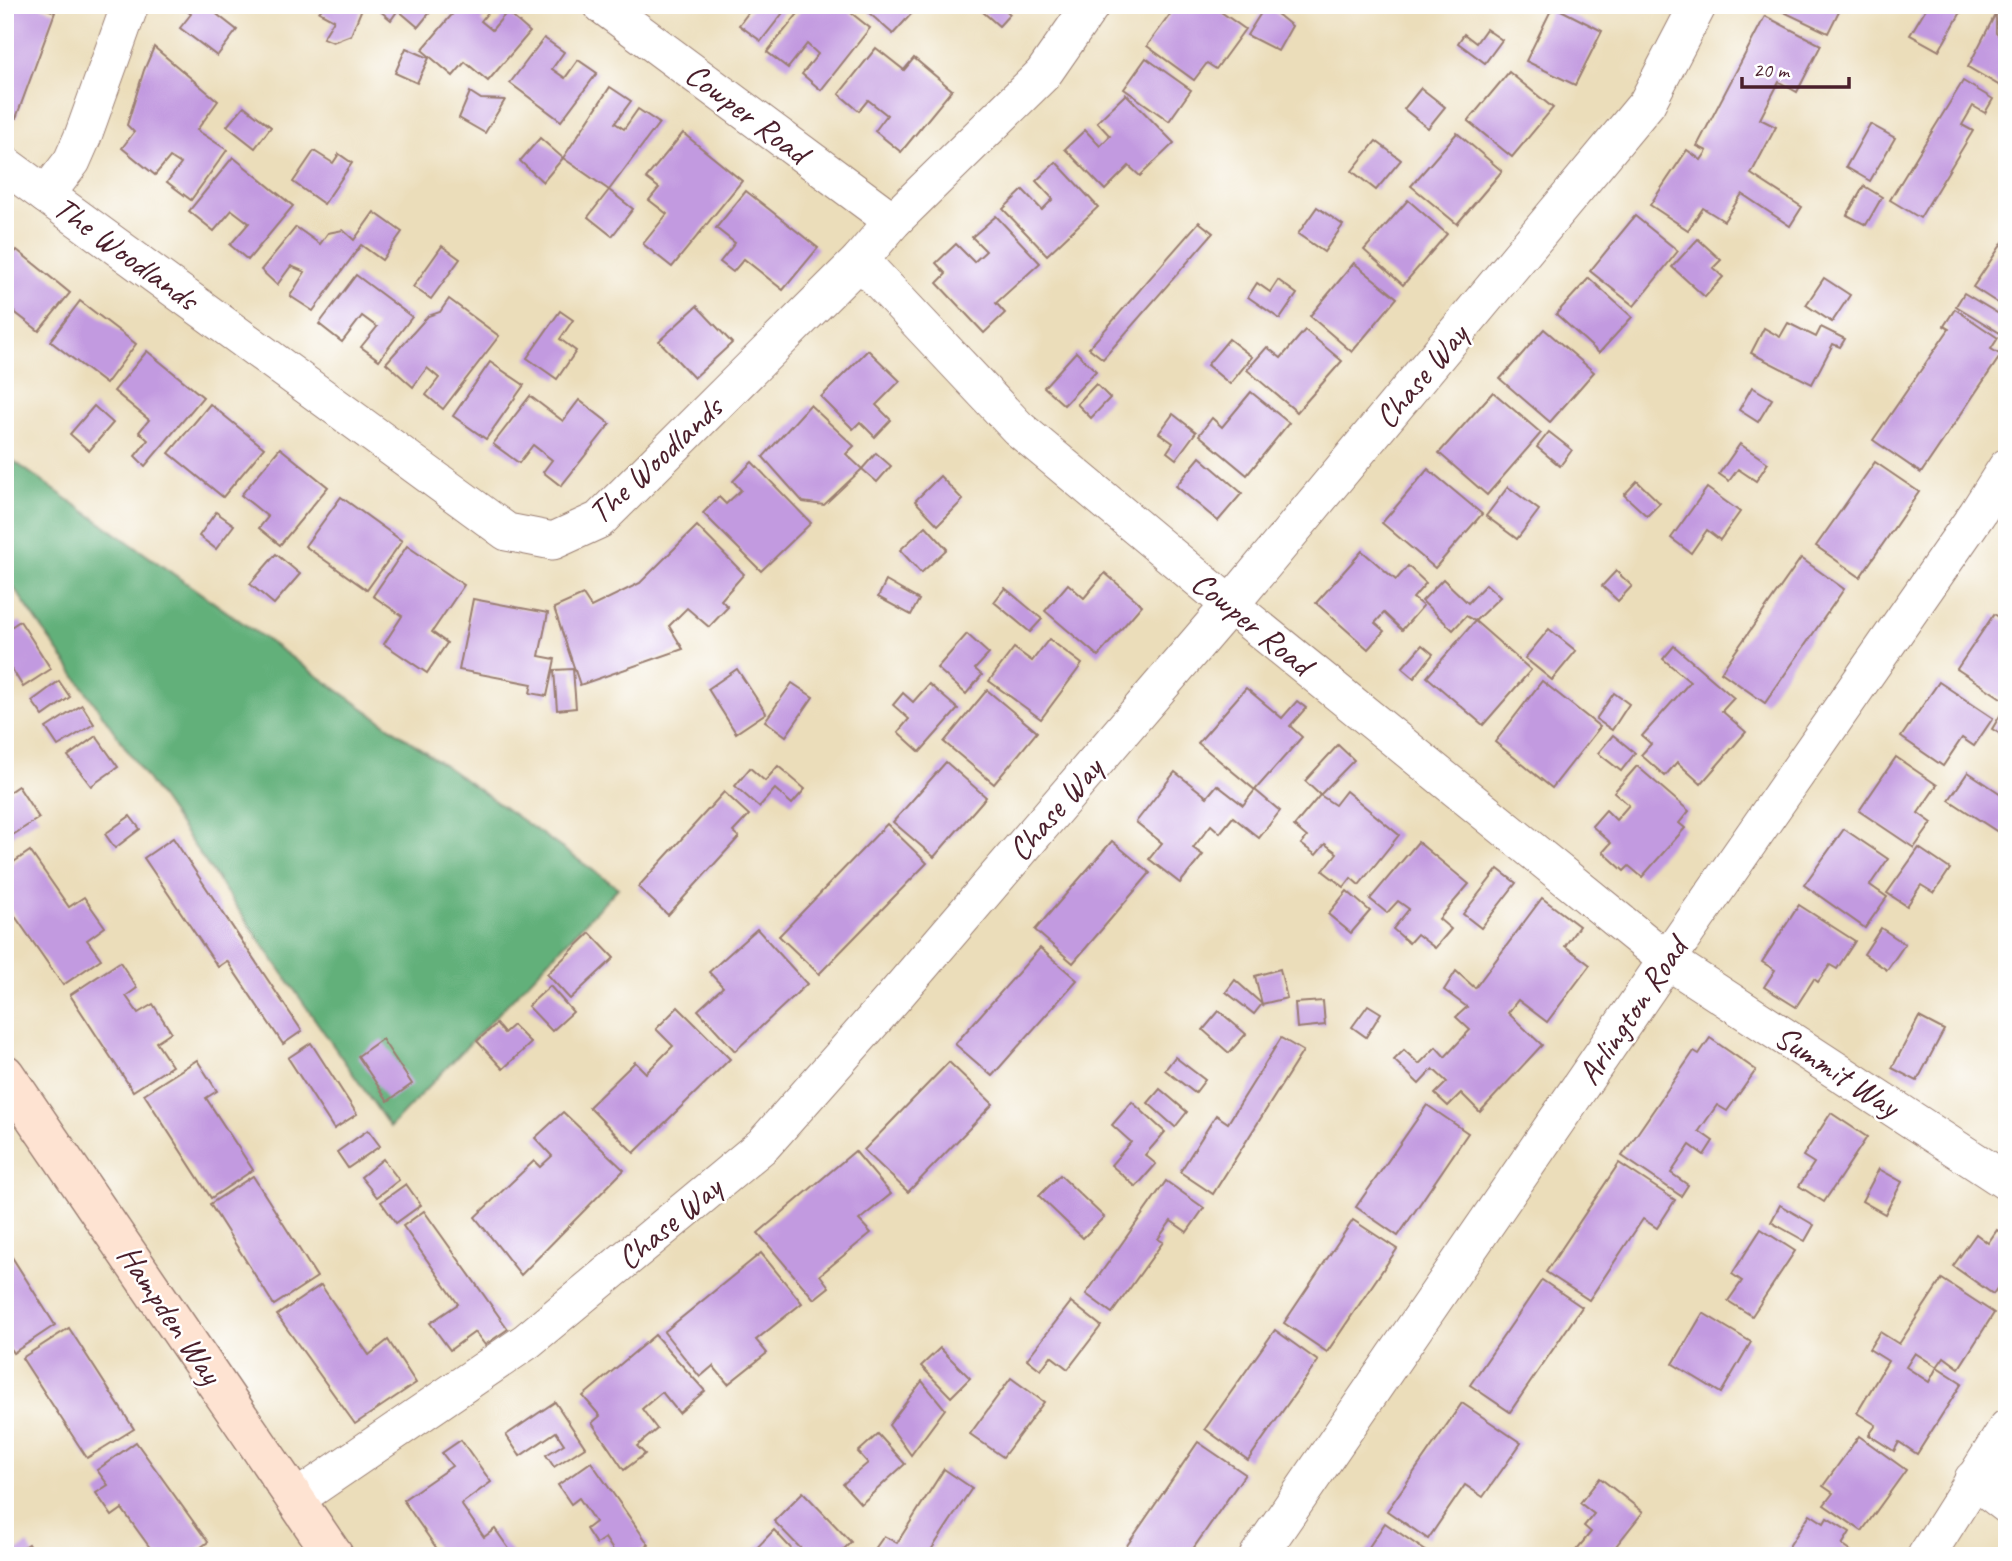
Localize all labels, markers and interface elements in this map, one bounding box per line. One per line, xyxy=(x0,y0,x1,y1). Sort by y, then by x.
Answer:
scale bar xyxy=(1742,46,1849,90)
street label: Cowper Road xyxy=(677,53,821,176)
text: 20 m xyxy=(1753,57,1791,83)
street label: The Woodlands xyxy=(45,186,209,321)
street label: Chase Way xyxy=(1365,313,1479,437)
street label: The Woodlands xyxy=(579,385,733,533)
street label: Cowper Road xyxy=(1183,562,1325,688)
street label: Chase Way xyxy=(999,746,1113,870)
street label: Arlington Road xyxy=(1568,925,1699,1092)
street label: Summit Way xyxy=(1767,1015,1909,1128)
street label: Chase Way xyxy=(608,1165,732,1279)
street label: Hampden Way xyxy=(108,1236,233,1394)

